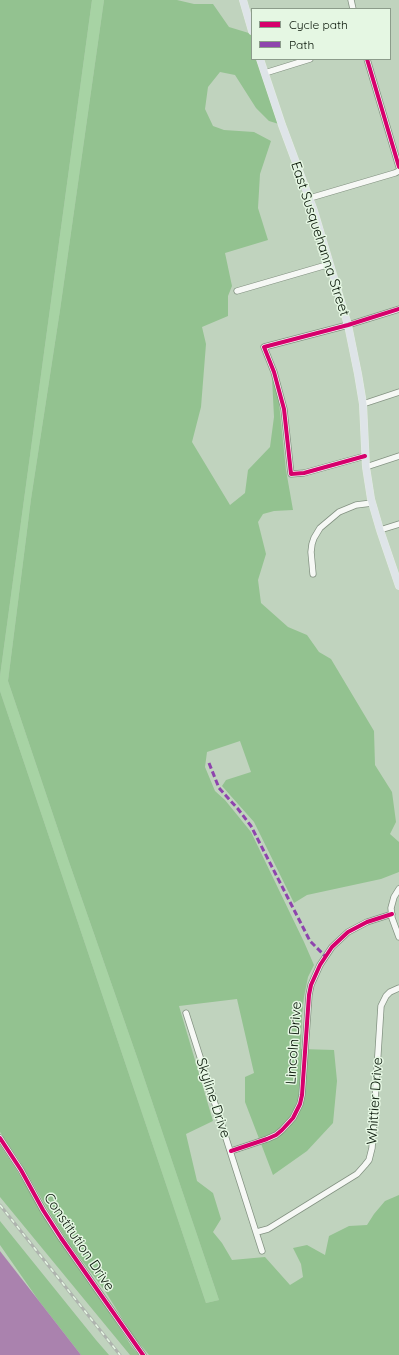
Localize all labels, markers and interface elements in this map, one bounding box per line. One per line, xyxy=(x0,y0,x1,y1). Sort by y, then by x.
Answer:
legend xyxy=(251,8,391,60)
text: Cycle path xyxy=(289,17,348,32)
text: Path xyxy=(289,37,314,52)
street label: East Susquehanna Street xyxy=(287,160,353,318)
street label: Lincoln Drive xyxy=(283,1001,305,1085)
street label: Skyline Drive xyxy=(192,1056,234,1140)
street label: Whittier Drive xyxy=(364,1057,386,1145)
street label: Constitution Drive xyxy=(40,1190,118,1294)

